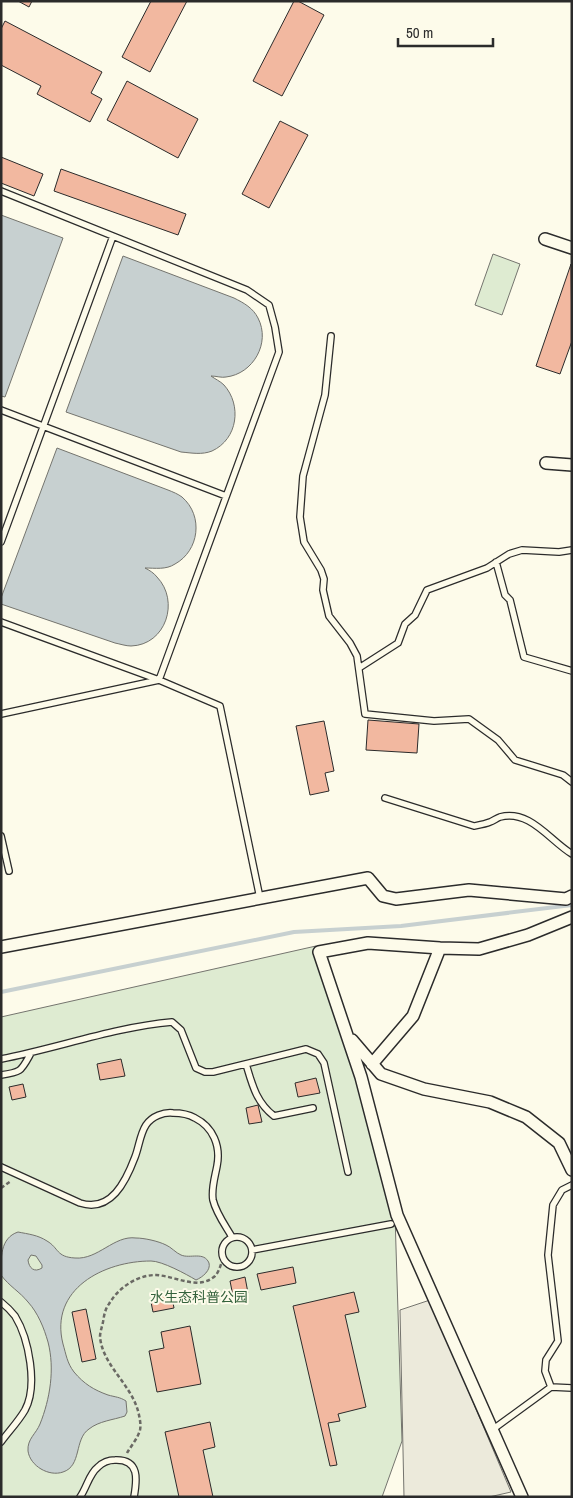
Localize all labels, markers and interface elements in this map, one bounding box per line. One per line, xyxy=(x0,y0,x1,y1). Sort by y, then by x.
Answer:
scale bar xyxy=(398,15,493,47)
text: 50 m xyxy=(406,22,433,43)
park label: 水生态科普公园 xyxy=(150,1288,248,1306)

